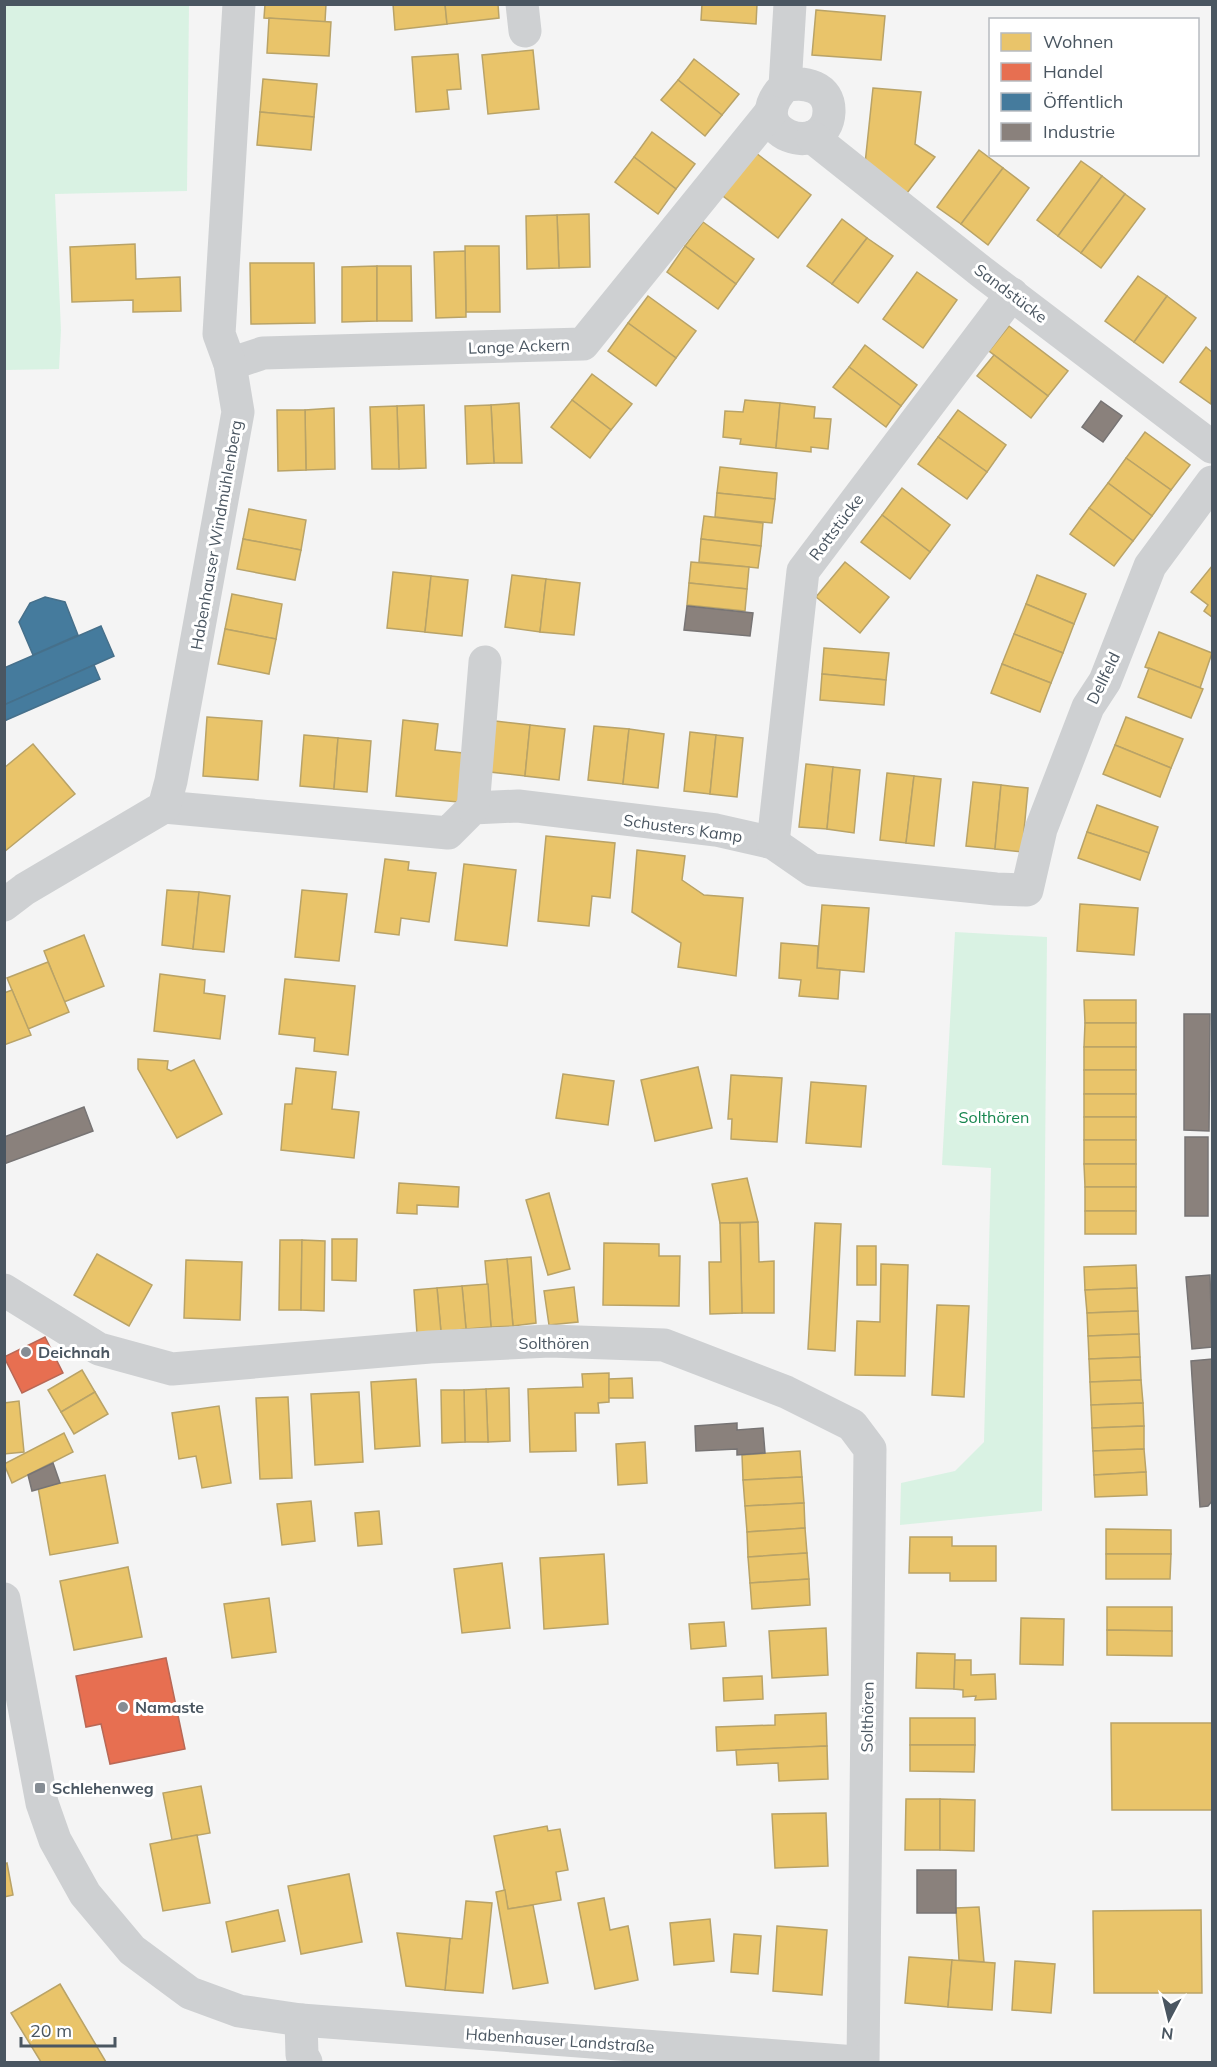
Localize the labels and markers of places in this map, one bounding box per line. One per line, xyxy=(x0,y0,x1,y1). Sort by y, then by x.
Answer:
place label: Deichnah xyxy=(38,1342,110,1362)
marker: Deichnah xyxy=(19,1345,33,1359)
place label: Namaste xyxy=(135,1697,204,1717)
marker: Namaste xyxy=(116,1700,130,1714)
place label: Schlehenweg xyxy=(52,1778,154,1798)
marker: Schlehenweg xyxy=(33,1781,47,1795)

